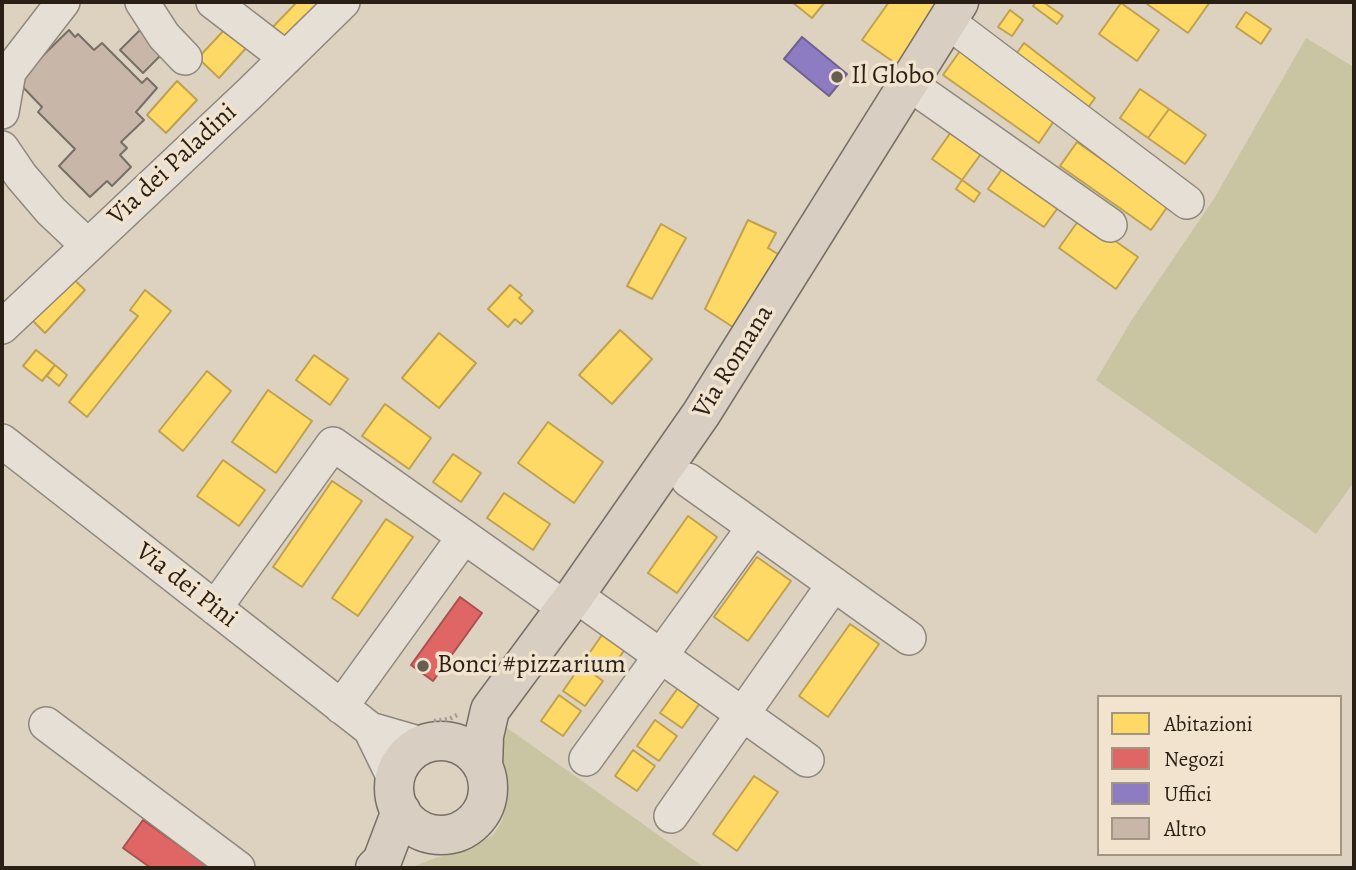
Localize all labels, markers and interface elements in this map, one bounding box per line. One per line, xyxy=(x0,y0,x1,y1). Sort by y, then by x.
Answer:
place label: Il Globo xyxy=(851,61,934,93)
marker: Il Globo xyxy=(829,69,845,85)
street label: Via dei Paladini xyxy=(102,97,244,233)
street label: Via Romana xyxy=(687,300,781,424)
street label: Via dei Pini xyxy=(129,537,243,635)
place label: Bonci #pizzarium xyxy=(437,650,626,682)
marker: Bonci #pizzarium xyxy=(415,658,431,674)
legend xyxy=(1097,695,1342,856)
text: Abitazioni xyxy=(1164,710,1253,738)
text: Negozi xyxy=(1164,745,1224,773)
text: Uffici xyxy=(1164,780,1212,808)
text: Altro xyxy=(1164,815,1206,843)

